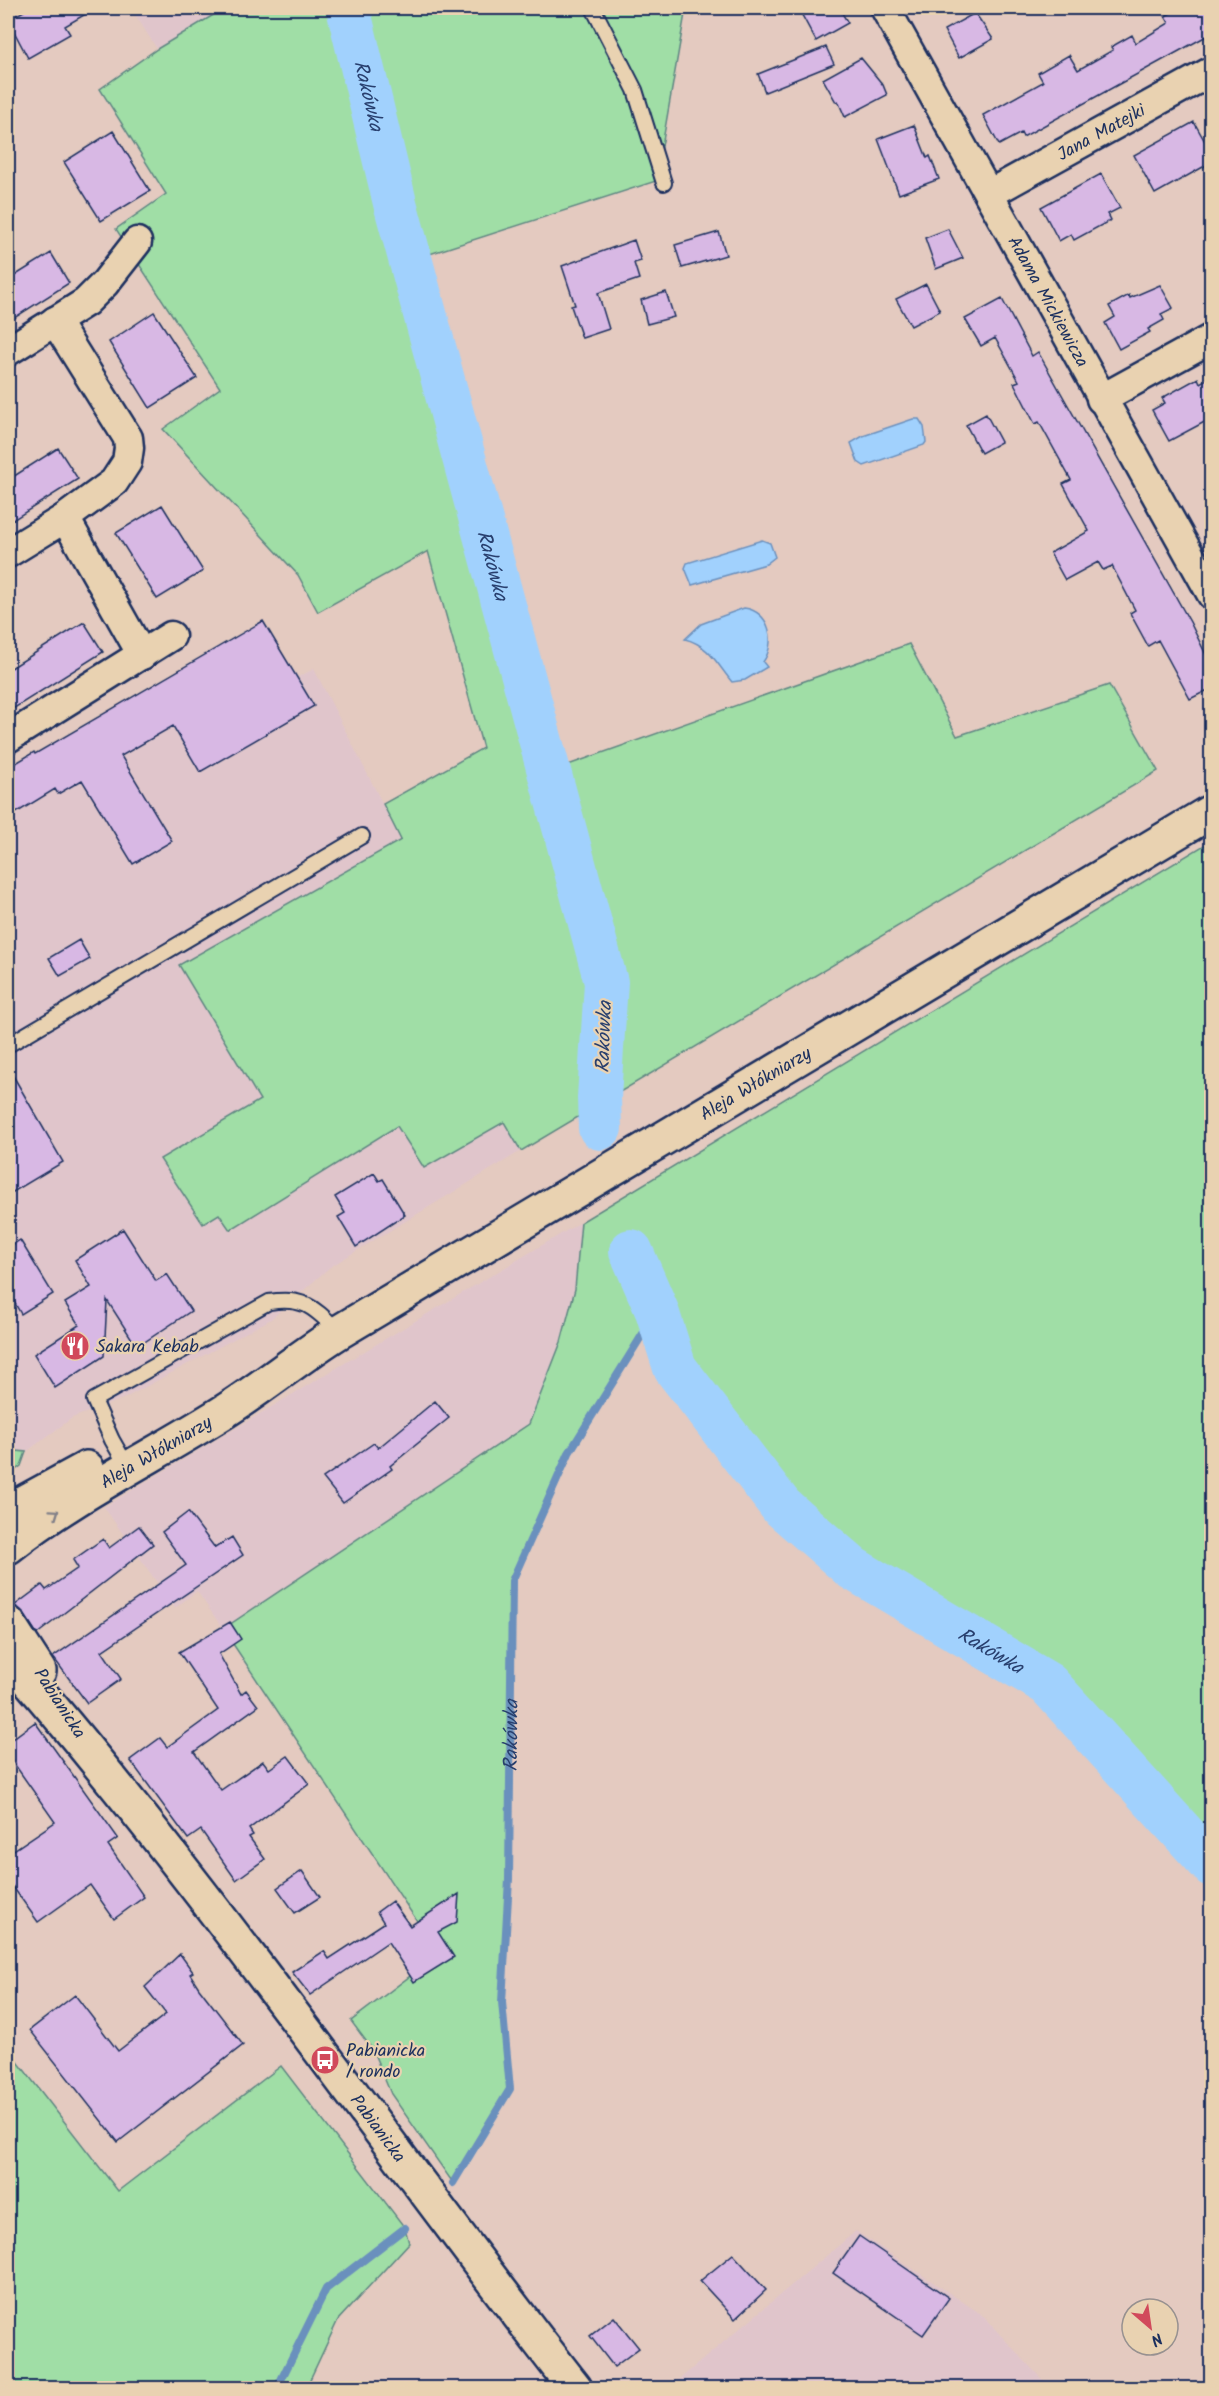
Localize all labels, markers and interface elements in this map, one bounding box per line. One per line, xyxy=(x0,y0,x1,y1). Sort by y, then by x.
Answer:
water label: Rakówka xyxy=(343,57,391,136)
street label: Jana Matejki xyxy=(1052,97,1152,170)
street label: Adama Mickiewicza xyxy=(999,231,1096,373)
water label: Rakówka xyxy=(466,527,516,606)
water label: Rakówka xyxy=(588,999,622,1073)
street label: Aleja Włókniarzy xyxy=(695,1040,818,1129)
restaurant icon: Sakara Kebab xyxy=(59,1330,91,1362)
place label: Sakara Kebab xyxy=(96,1333,199,1362)
street label: Aleja Włókniarzy xyxy=(95,1409,219,1498)
one-way arrow xyxy=(48,1509,59,1520)
water label: Rakówka xyxy=(951,1620,1030,1685)
street label: Pabianicka xyxy=(25,1663,92,1745)
water label: Rakówka xyxy=(496,1698,529,1772)
place label: Pabianicka / rondo xyxy=(346,2037,425,2087)
bus stop icon: Pabianicka / rondo xyxy=(309,2044,341,2076)
street label: Pabianicka xyxy=(342,2089,412,2169)
north arrow xyxy=(1120,2297,1180,2357)
text: N xyxy=(1146,2325,1167,2352)

